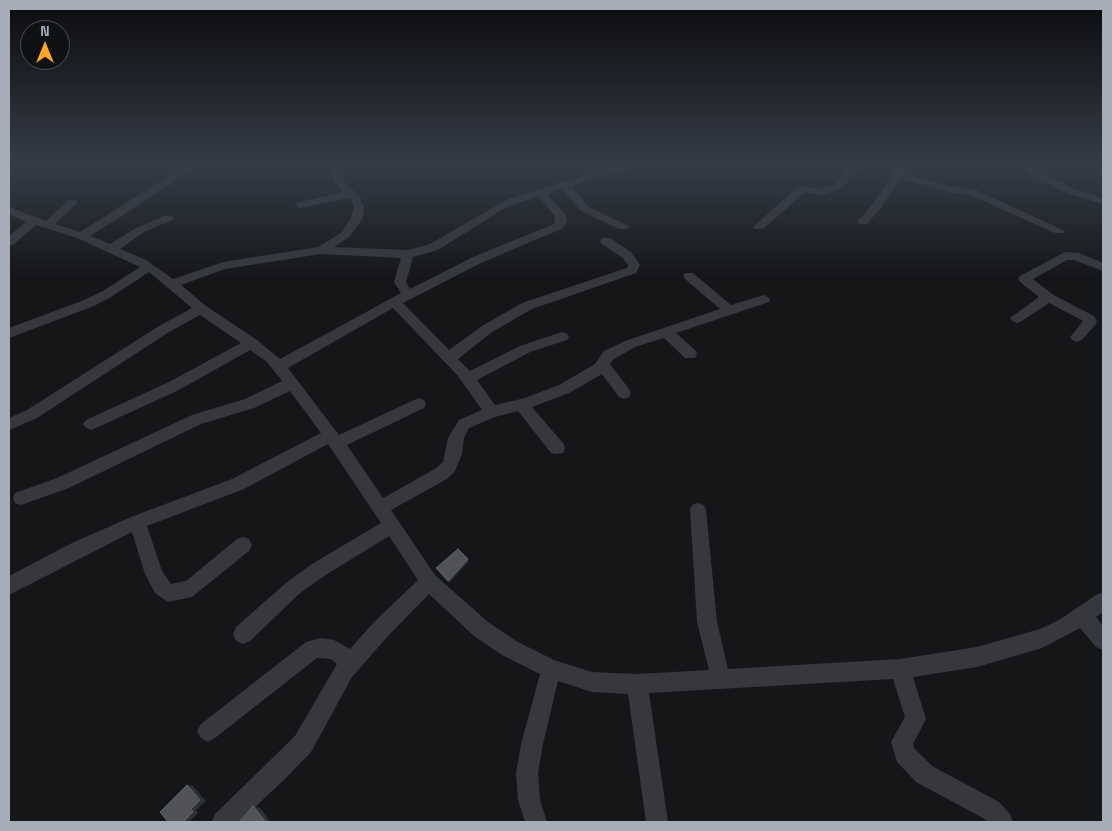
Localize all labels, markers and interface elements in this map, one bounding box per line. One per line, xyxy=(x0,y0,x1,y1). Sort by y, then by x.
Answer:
north arrow xyxy=(20,20,70,70)
text: N xyxy=(40,22,50,40)

